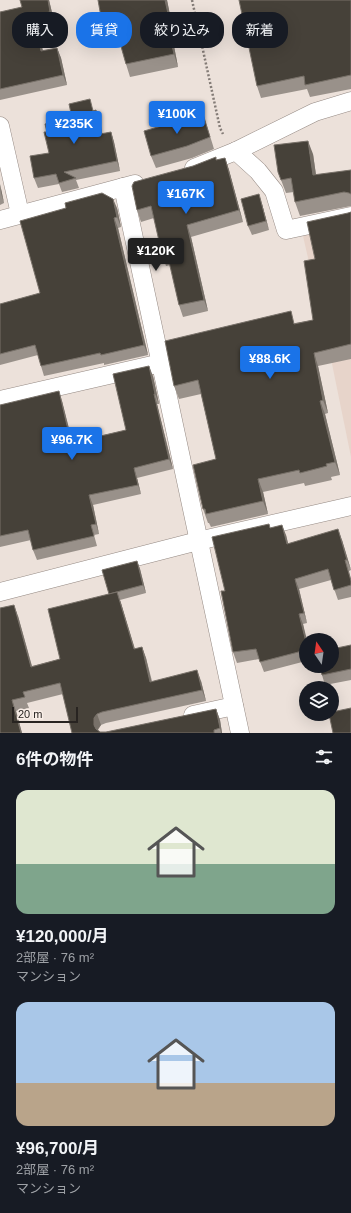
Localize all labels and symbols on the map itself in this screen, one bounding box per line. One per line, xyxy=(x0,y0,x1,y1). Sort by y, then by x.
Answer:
pin: ¥100K xyxy=(149,101,205,135)
pin: ¥235K xyxy=(46,111,102,145)
pin: ¥167K xyxy=(158,181,214,215)
pin: ¥120K xyxy=(128,238,184,272)
pin: ¥88.6K xyxy=(237,346,303,380)
pin: ¥96.7K xyxy=(39,427,105,461)
north arrow xyxy=(299,633,339,673)
scale bar xyxy=(12,705,78,724)

